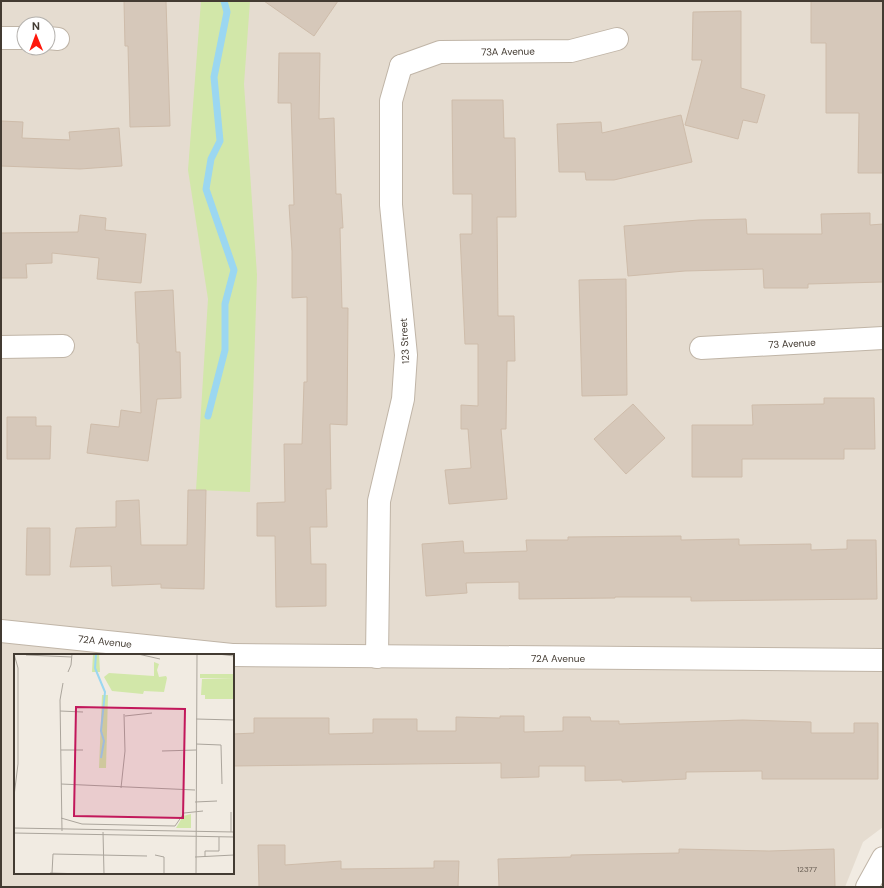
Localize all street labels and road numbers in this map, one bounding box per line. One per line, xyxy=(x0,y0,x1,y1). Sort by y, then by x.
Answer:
street label: 73A Avenue xyxy=(481,45,535,58)
street label: 123 Street xyxy=(397,318,412,364)
street label: 73 Avenue xyxy=(768,336,816,351)
street label: 72A Avenue xyxy=(77,632,133,651)
street label: 72A Avenue xyxy=(531,652,585,665)

